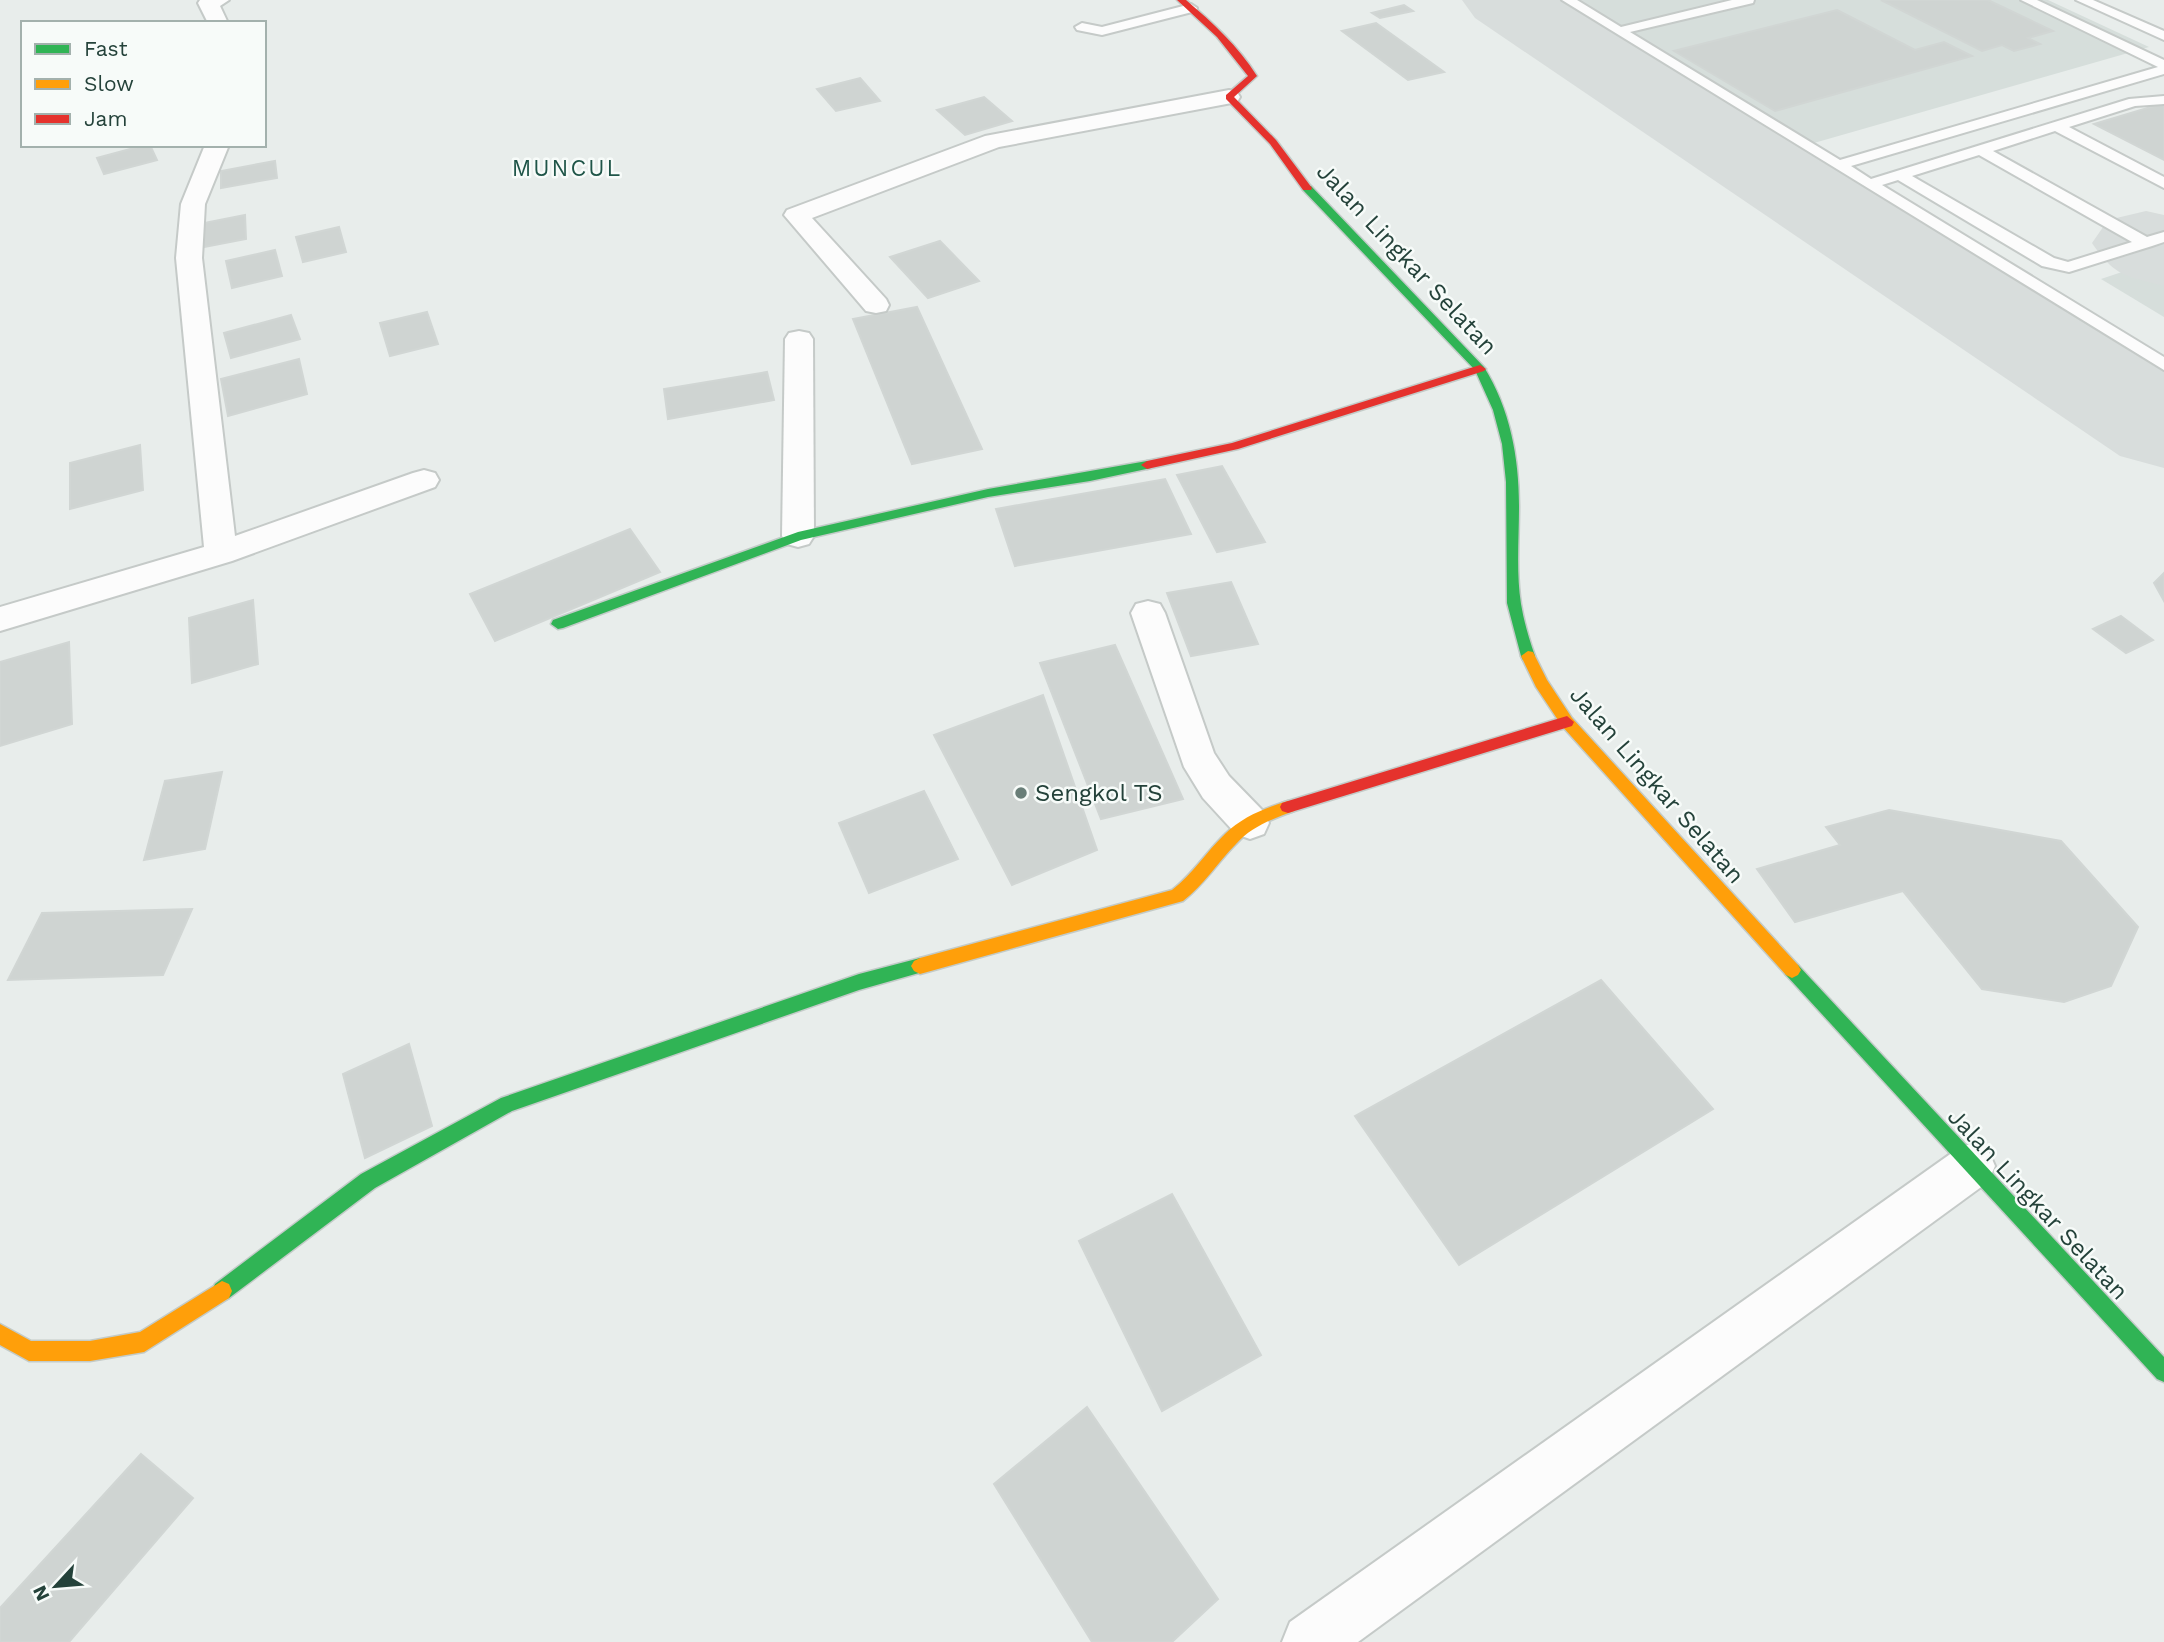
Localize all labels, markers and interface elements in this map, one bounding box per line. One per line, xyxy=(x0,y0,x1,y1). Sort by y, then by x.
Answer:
legend xyxy=(21,21,266,147)
text: Fast xyxy=(84,36,128,61)
text: Slow xyxy=(84,71,134,96)
text: Jam xyxy=(84,106,127,131)
district label: MUNCUL xyxy=(512,155,622,182)
street label: Jalan Lingkar Selatan xyxy=(1311,157,1503,361)
street label: Jalan Lingkar Selatan xyxy=(1564,681,1750,889)
place label: Sengkol TS xyxy=(1035,779,1163,807)
marker: Sengkol TS xyxy=(1013,785,1029,801)
street label: Jalan Lingkar Selatan xyxy=(1942,1102,2134,1306)
north arrow xyxy=(21,1551,91,1621)
text: N xyxy=(28,1582,55,1605)

